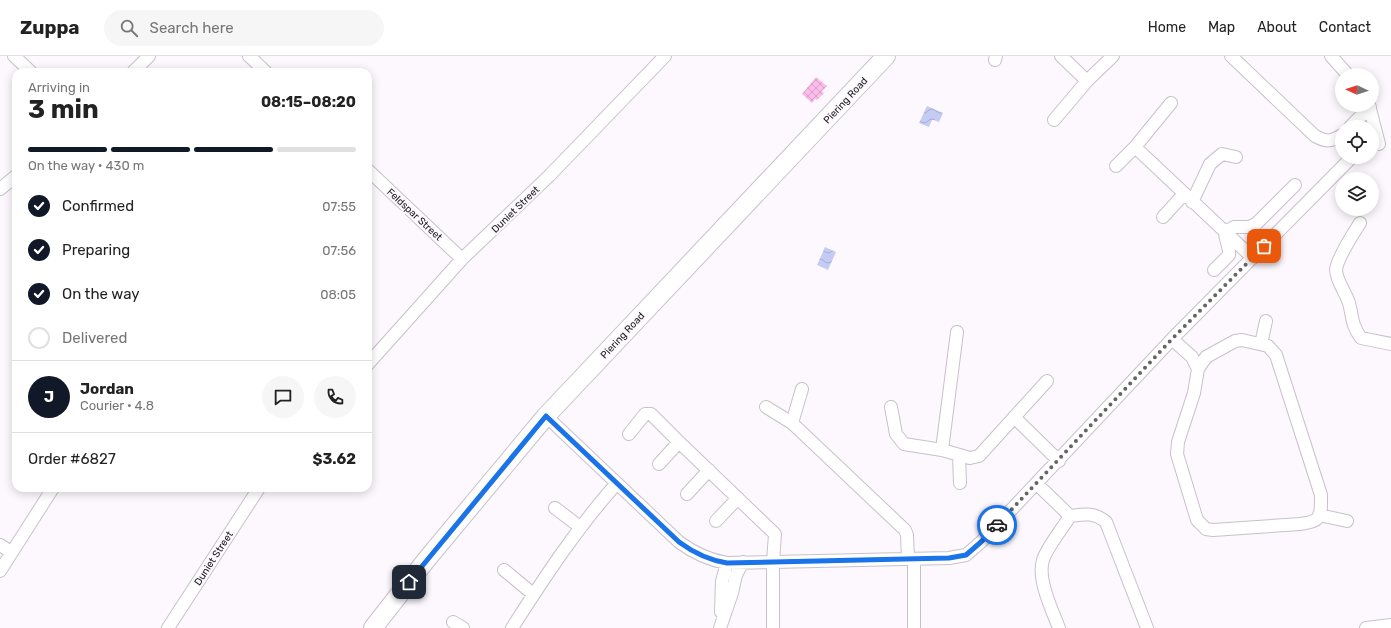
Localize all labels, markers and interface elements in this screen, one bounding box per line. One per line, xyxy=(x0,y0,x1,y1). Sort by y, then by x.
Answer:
search box xyxy=(104,10,384,46)
text: Zuppa xyxy=(20,16,80,39)
icon: search xyxy=(118,17,140,39)
text: Search here xyxy=(150,19,234,37)
text: Home xyxy=(1148,19,1186,36)
text: Map xyxy=(1208,19,1235,36)
text: About xyxy=(1257,19,1297,36)
text: Contact xyxy=(1319,19,1371,36)
north arrow xyxy=(1335,68,1379,112)
map controls xyxy=(1335,68,1379,216)
street label: Piering Road xyxy=(821,75,870,126)
text: Arriving in xyxy=(28,80,90,95)
text: 08:15–08:20 xyxy=(261,93,356,111)
text: 3 min xyxy=(28,94,99,125)
button: locate xyxy=(1335,120,1379,164)
text: On the way · 430 m xyxy=(28,158,144,173)
button: layers xyxy=(1335,172,1379,216)
street label: Duniet Street xyxy=(489,184,542,236)
street label: Feldspar Street xyxy=(384,186,445,243)
icon: check xyxy=(28,195,50,217)
text: Confirmed xyxy=(62,197,134,215)
text: 07:55 xyxy=(322,199,356,214)
pin xyxy=(1247,229,1281,263)
icon: bag xyxy=(1253,235,1275,257)
icon: check xyxy=(28,239,50,261)
text: Preparing xyxy=(62,241,130,259)
text: 07:56 xyxy=(322,243,356,258)
icon: check xyxy=(28,283,50,305)
text: On the way xyxy=(62,285,140,303)
text: 08:05 xyxy=(320,287,356,302)
street label: Piering Road xyxy=(598,310,647,361)
text: Delivered xyxy=(62,329,127,347)
button: chat xyxy=(262,376,304,418)
button: phone xyxy=(314,376,356,418)
text: Jordan xyxy=(80,380,134,398)
text: J xyxy=(44,388,54,406)
text: Courier · 4.8 xyxy=(80,398,154,413)
text: Order #6827 xyxy=(28,450,116,468)
text: $3.62 xyxy=(312,450,356,468)
courier xyxy=(977,505,1017,545)
icon: car xyxy=(986,514,1008,536)
street label: Duniet Street xyxy=(192,529,236,588)
pin xyxy=(392,565,426,599)
icon: home xyxy=(398,571,420,593)

